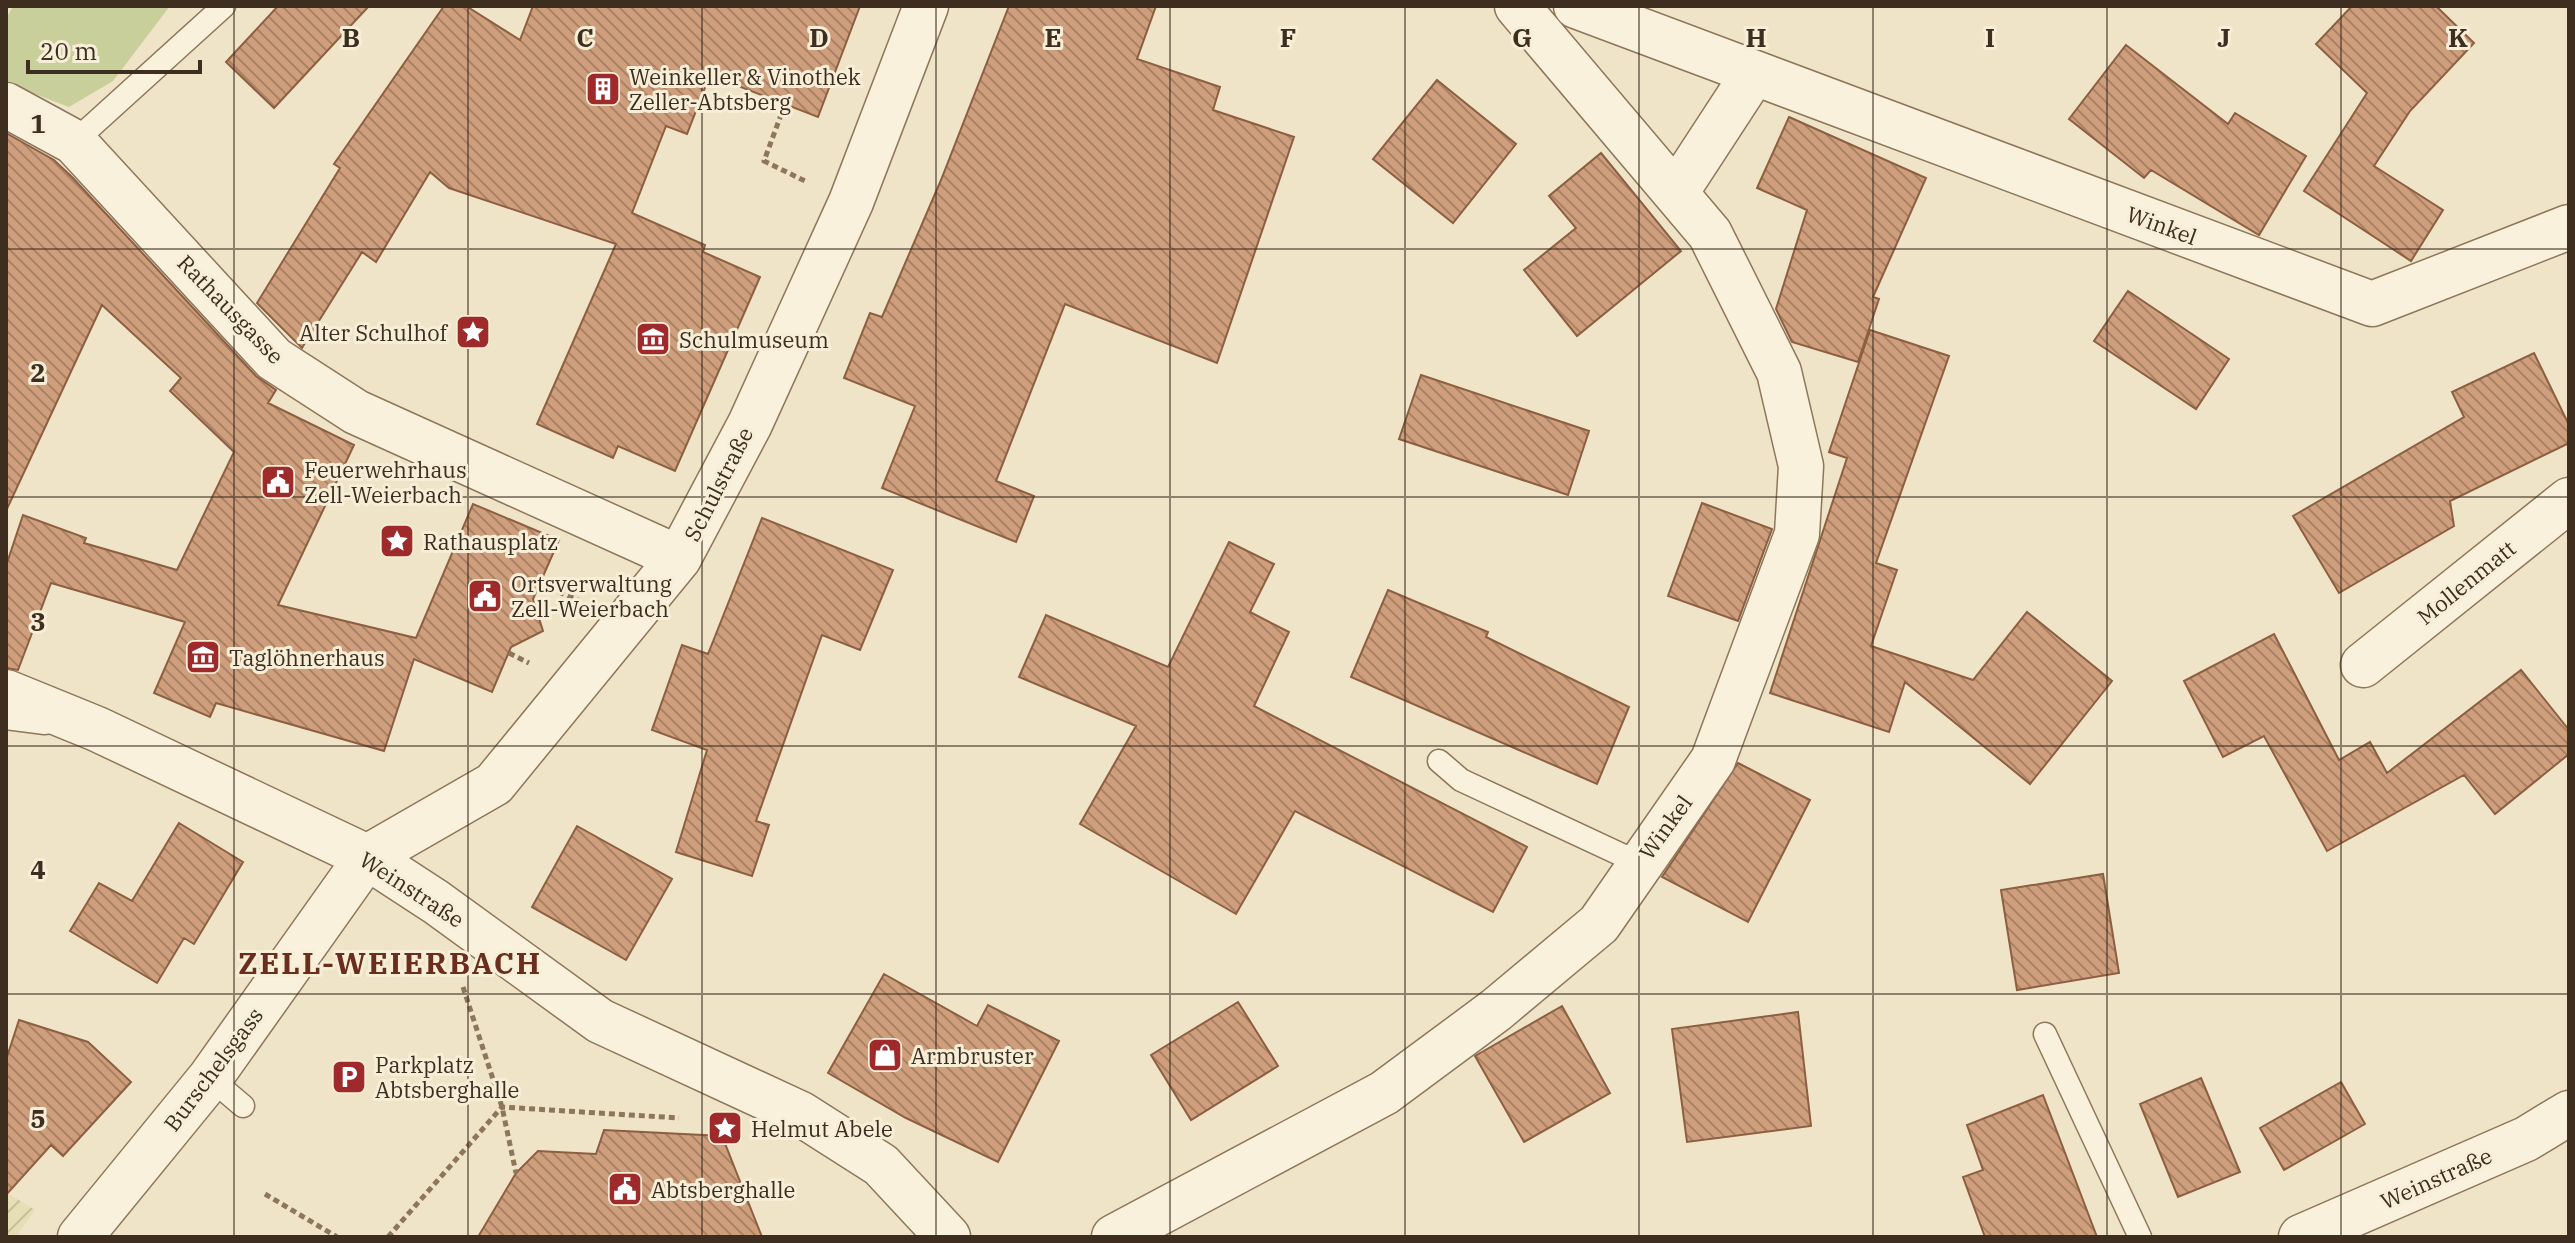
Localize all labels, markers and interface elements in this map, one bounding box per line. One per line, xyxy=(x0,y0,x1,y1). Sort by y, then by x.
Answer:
text: B xyxy=(342,20,360,54)
text: C xyxy=(576,20,594,54)
text: D xyxy=(809,20,829,54)
text: E xyxy=(1044,20,1062,54)
text: F xyxy=(1280,20,1296,54)
text: G xyxy=(1512,20,1532,54)
text: H xyxy=(1745,20,1767,54)
text: I xyxy=(1985,20,1995,54)
text: J xyxy=(2217,20,2231,54)
text: K xyxy=(2448,20,2468,54)
scale bar xyxy=(28,24,200,74)
text: 20 m xyxy=(40,35,97,67)
place label: Weinkeller & Vinothek Zeller-Abtsberg xyxy=(629,62,861,116)
building icon: Weinkeller & Vinothek Zeller-Abtsberg xyxy=(584,70,622,108)
text: 1 xyxy=(30,106,46,140)
street label: Winkel xyxy=(2123,199,2201,251)
street label: Rathausgasse xyxy=(172,248,290,370)
place icon: Alter Schulhof xyxy=(454,313,492,351)
place label: Alter Schulhof xyxy=(299,318,448,347)
museum icon: Schulmuseum xyxy=(634,320,672,358)
place label: Schulmuseum xyxy=(679,325,829,354)
text: 2 xyxy=(30,355,46,389)
street label: Schulstraße xyxy=(677,422,759,546)
place label: Feuerwehrhaus Zell-Weierbach xyxy=(304,455,467,509)
public building icon: Feuerwehrhaus Zell-Weierbach xyxy=(259,463,297,501)
place icon: Rathausplatz xyxy=(378,522,416,560)
place label: Rathausplatz xyxy=(423,527,558,556)
street label: Mollenmatt xyxy=(2411,533,2521,631)
place label: Ortsverwaltung Zell-Weierbach xyxy=(511,569,672,623)
public building icon: Ortsverwaltung Zell-Weierbach xyxy=(466,577,504,615)
text: 3 xyxy=(30,604,46,638)
museum icon: Taglöhnerhaus xyxy=(184,638,222,676)
place label: Taglöhnerhaus xyxy=(229,643,385,672)
street label: Winkel xyxy=(1632,789,1698,865)
street label: Weinstraße xyxy=(354,844,470,934)
text: 4 xyxy=(30,852,46,886)
district label: ZELL-WEIERBACH xyxy=(238,943,542,982)
street label: Burschelsgass xyxy=(157,1001,269,1137)
shop icon: Armbruster xyxy=(866,1036,904,1074)
place label: Armbruster xyxy=(911,1041,1034,1070)
place label: Parkplatz Abtsberghalle xyxy=(375,1050,519,1104)
parking icon: Parkplatz Abtsberghalle xyxy=(330,1058,368,1096)
text: 5 xyxy=(30,1101,46,1135)
place icon: Helmut Abele xyxy=(706,1109,744,1147)
place label: Helmut Abele xyxy=(751,1114,893,1143)
street label: Weinstraße xyxy=(2376,1141,2496,1215)
public building icon: Abtsberghalle xyxy=(606,1170,644,1208)
place label: Abtsberghalle xyxy=(651,1175,795,1204)

